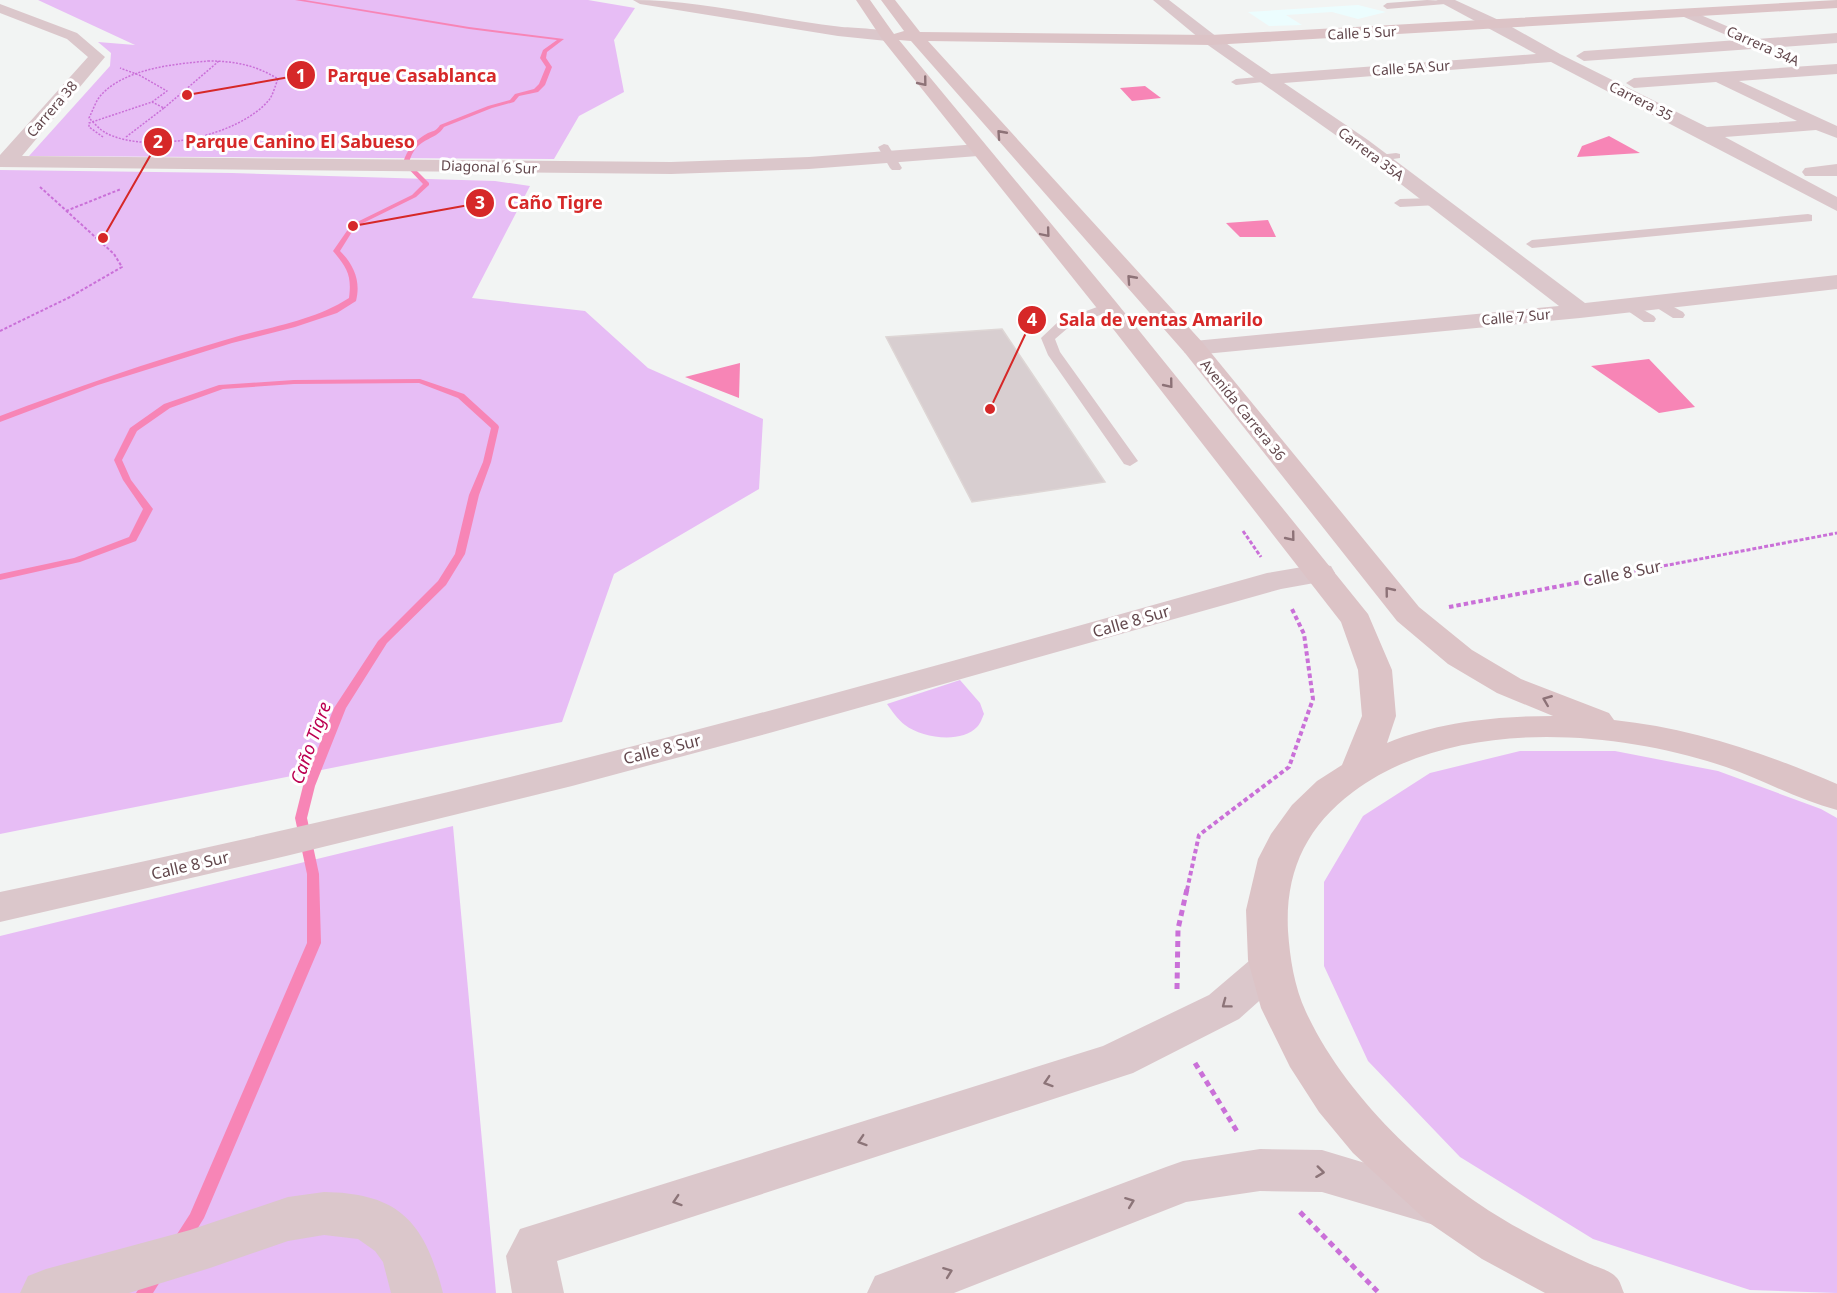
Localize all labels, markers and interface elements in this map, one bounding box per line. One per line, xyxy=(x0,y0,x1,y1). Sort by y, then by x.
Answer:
street label: Calle 5 Sur xyxy=(1327,21,1397,44)
street label: Carrera 34A xyxy=(1724,21,1803,70)
street label: Calle 5A Sur xyxy=(1371,55,1451,80)
callout: Parque Casablanca xyxy=(286,57,509,93)
text: 1 xyxy=(296,63,306,87)
text: Parque Casablanca xyxy=(327,63,497,87)
one-way arrow xyxy=(916,75,927,86)
street label: Carrera 38 xyxy=(22,76,81,141)
street label: Carrera 35 xyxy=(1606,76,1676,125)
street label: Carrera 35A xyxy=(1334,123,1408,185)
callout: Parque Canino El Sabueso xyxy=(143,124,427,160)
text: 2 xyxy=(153,129,163,153)
text: Parque Canino El Sabueso xyxy=(185,129,415,153)
one-way arrow xyxy=(997,130,1008,140)
street label: Diagonal 6 Sur xyxy=(441,155,538,178)
callout: Caño Tigre xyxy=(465,185,615,221)
text: 3 xyxy=(475,190,485,214)
text: Caño Tigre xyxy=(507,190,603,214)
one-way arrow xyxy=(1039,226,1050,237)
one-way arrow xyxy=(1127,275,1138,286)
callout: Sala de ventas Amarilo xyxy=(1017,302,1275,338)
street label: Calle 7 Sur xyxy=(1481,304,1551,329)
text: 4 xyxy=(1027,307,1037,331)
text: Sala de ventas Amarilo xyxy=(1059,307,1263,331)
street label: Avenida Carrera 36 xyxy=(1197,355,1290,464)
one-way arrow xyxy=(1162,377,1173,388)
one-way arrow xyxy=(1283,530,1294,541)
street label: Calle 8 Sur xyxy=(1581,555,1663,591)
one-way arrow xyxy=(1385,587,1396,598)
street label: Calle 8 Sur xyxy=(1090,599,1172,642)
one-way arrow xyxy=(1542,695,1553,707)
water label: Caño Tigre xyxy=(284,698,336,787)
street label: Calle 8 Sur xyxy=(621,729,703,769)
street label: Calle 8 Sur xyxy=(149,845,231,885)
one-way arrow xyxy=(1221,997,1232,1008)
one-way arrow xyxy=(1043,1075,1054,1087)
one-way arrow xyxy=(857,1134,868,1146)
one-way arrow xyxy=(1315,1165,1325,1178)
one-way arrow xyxy=(672,1193,683,1206)
one-way arrow xyxy=(1123,1197,1134,1209)
one-way arrow xyxy=(941,1267,952,1279)

